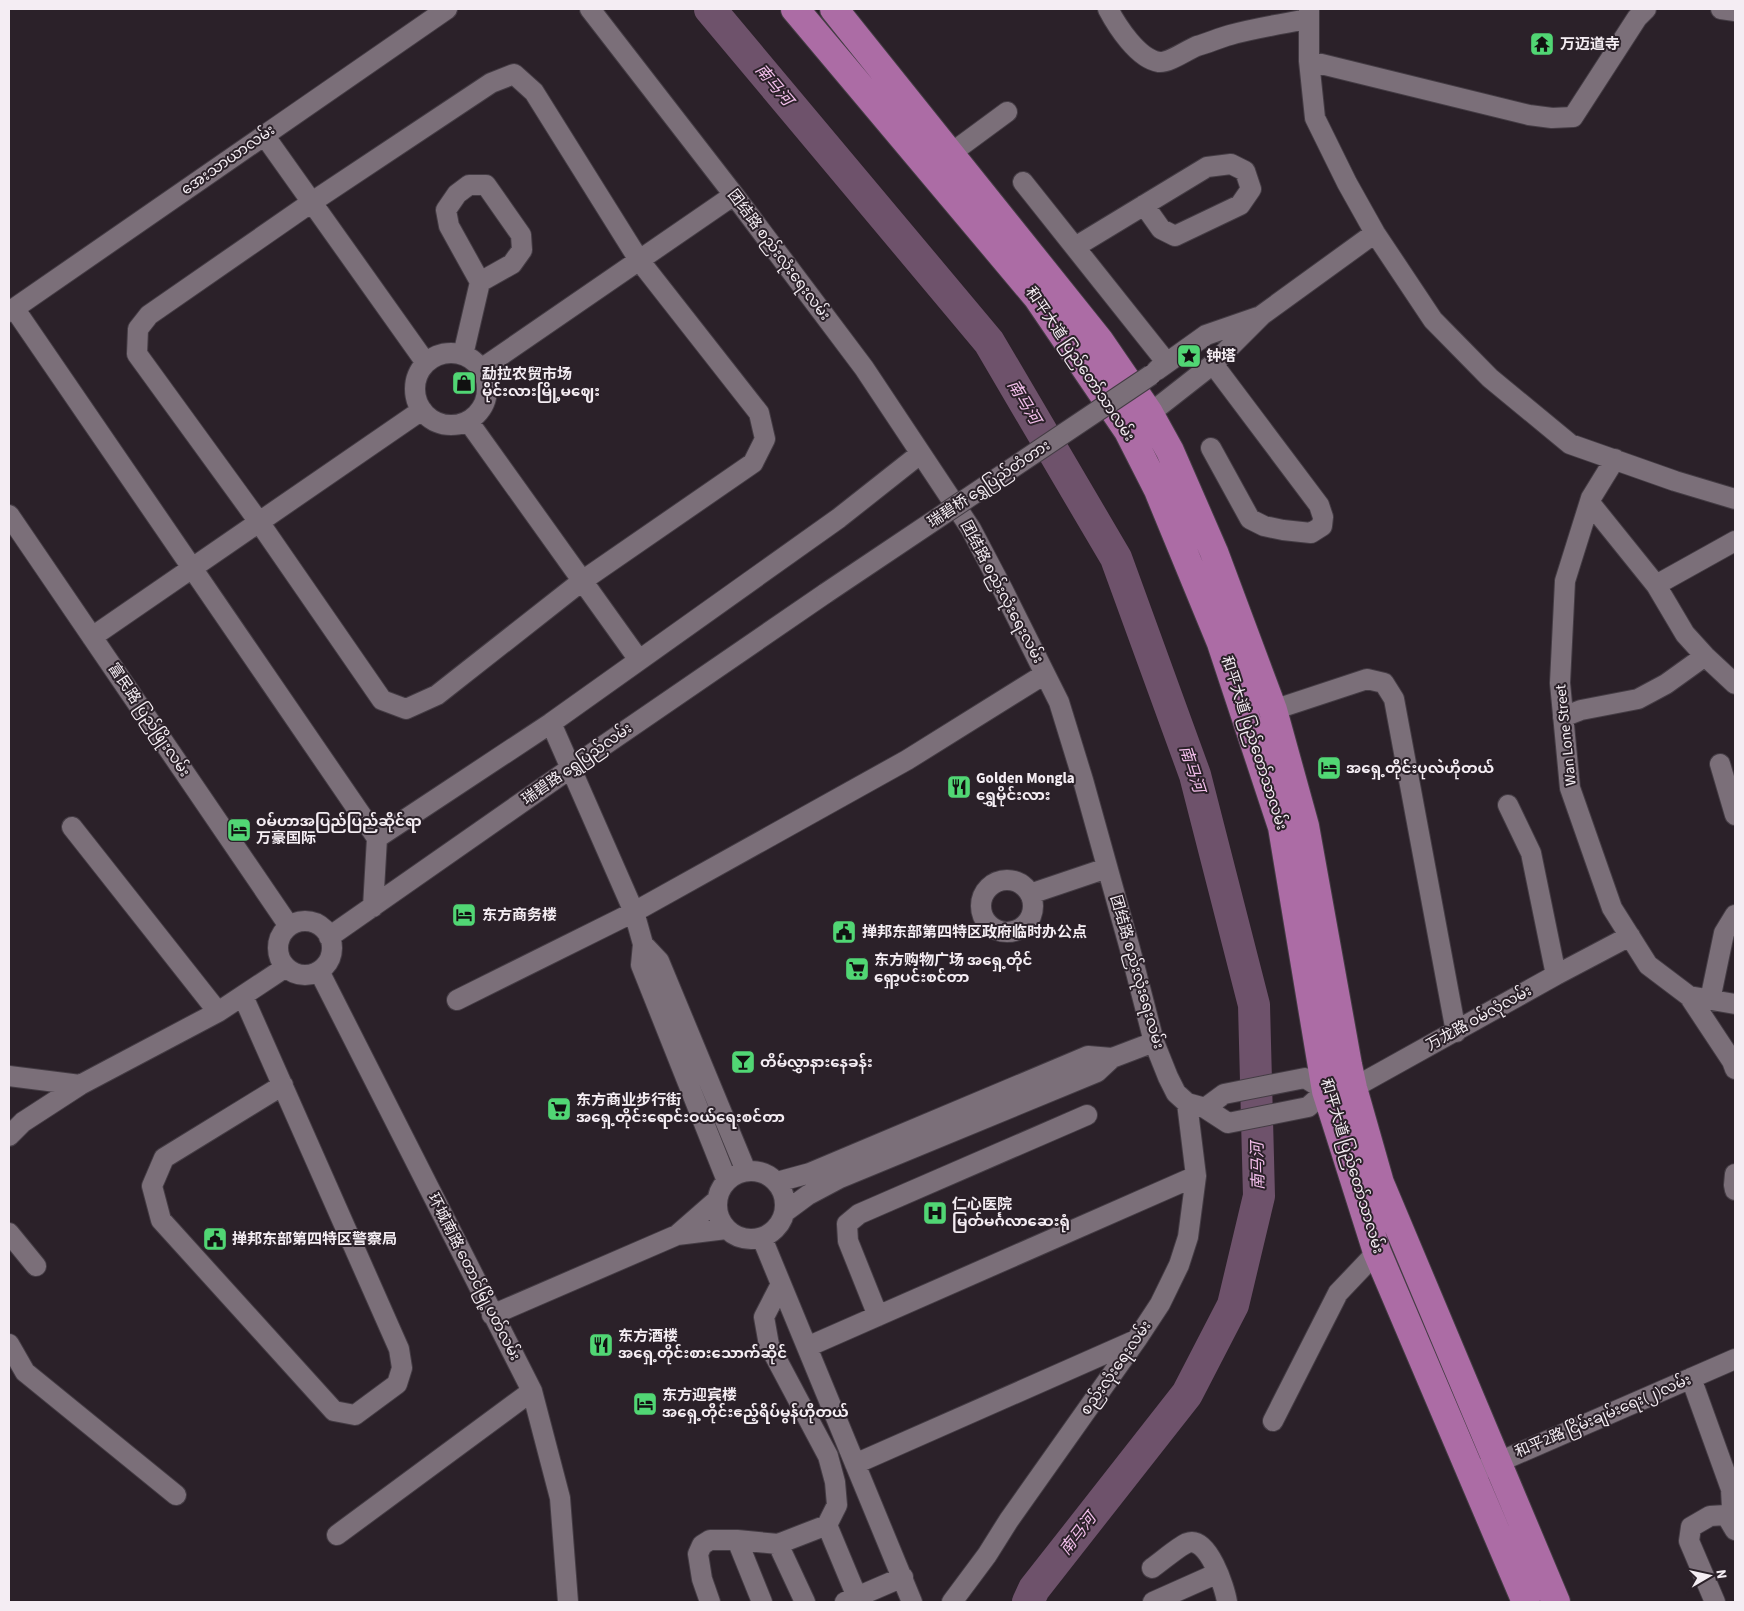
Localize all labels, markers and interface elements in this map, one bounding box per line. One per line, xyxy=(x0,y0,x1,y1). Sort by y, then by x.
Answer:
temple icon: 万迈道寺 xyxy=(1529,31,1555,57)
place label: 万迈道寺 xyxy=(1560,34,1620,55)
water label: 南马河 xyxy=(750,60,800,113)
street label: အေးသာယာလမ်း xyxy=(177,120,279,200)
street label: 团结路 စည်းလုံးရေးလမ်း xyxy=(722,185,835,325)
street label: 和平大道 ပြည်တော်သာလမ်း xyxy=(1020,283,1140,446)
place icon: 钟塔 xyxy=(1176,343,1202,369)
place label: 钟塔 xyxy=(1206,346,1236,367)
place label: 勐拉农贸市场 မိုင်းလားမြို့မဈေး xyxy=(482,364,600,403)
shop icon: 勐拉农贸市场 မိုင်းလားမြို့မဈေး xyxy=(451,370,477,396)
water label: 南马河 xyxy=(1002,376,1047,431)
street label: 瑞碧桥 ရွှေပြည်တံတား xyxy=(924,435,1055,534)
street label: 团结路 စည်းလုံးရေးလမ်း xyxy=(955,517,1049,668)
street label: 和平大道 ပြည်တော်သာလမ်း xyxy=(1215,653,1292,833)
street label: 富民路 ပြည်ဖြိုးလမ်း xyxy=(102,659,195,782)
street label: Wan Lone Street xyxy=(1550,683,1582,787)
street label: 瑞碧路 ရွှေပြည်လမ်း xyxy=(518,718,637,811)
water label: 南马河 xyxy=(1174,743,1211,798)
hotel icon: အရှေ့တိုင်းပုလဲဟိုတယ် xyxy=(1316,755,1342,781)
place label: အရှေ့တိုင်းပုလဲဟိုတယ် xyxy=(1346,758,1494,780)
place label: Golden Mongla ရွှေမိုင်းလား xyxy=(976,768,1075,807)
restaurant icon: Golden Mongla ရွှေမိုင်းလား xyxy=(946,774,972,800)
place label: ဝမ်ဟာအပြည်ပြည်ဆိုင်ရာ 万豪国际 xyxy=(256,811,422,849)
hotel icon: ဝမ်ဟာအပြည်ပြည်ဆိုင်ရာ 万豪国际 xyxy=(226,817,252,843)
street label: 团结路 စည်းလုံးရေးလမ်း xyxy=(1104,893,1169,1052)
hotel icon: 东方商务楼 xyxy=(451,902,477,928)
place label: 东方商务楼 xyxy=(482,905,557,926)
public building icon: 掸邦东部第四特区政府临时办公点 xyxy=(831,919,857,945)
place label: 掸邦东部第四特区政府临时办公点 xyxy=(862,922,1087,943)
place label: 东方购物广场 အရှေ့တိုင် ရှော့ပင်းစင်တာ xyxy=(874,950,1033,989)
supermarket icon: 东方购物广场 အရှေ့တိုင် ရှော့ပင်းစင်တာ xyxy=(844,956,870,982)
street label: 万龙路 ဝမ်လုံလမ်း xyxy=(1423,980,1536,1057)
bar icon: တိမ်လွှာနားနေခန်း xyxy=(730,1049,756,1075)
place label: တိမ်လွှာနားနေခန်း xyxy=(760,1052,873,1074)
street label: 和平大道 ပြည်တော်သာလမ်း xyxy=(1314,1076,1389,1256)
place label: 东方商业步行街 အရှေ့တိုင်းရောင်းဝယ်ရေးစင်တာ xyxy=(576,1090,785,1129)
supermarket icon: 东方商业步行街 အရှေ့တိုင်းရောင်းဝယ်ရေးစင်တာ xyxy=(546,1096,572,1122)
water label: 南马河 xyxy=(1247,1139,1269,1190)
street label: 环城南路 တောင်မြို့ပတ်လမ်း xyxy=(422,1190,525,1365)
place label: 仁心医院 မြတ်မင်္ဂလာဆေးရုံ xyxy=(952,1194,1070,1233)
hospital icon: 仁心医院 မြတ်မင်္ဂလာဆေးရုံ xyxy=(922,1200,948,1226)
public building icon: 掸邦东部第四特区警察局 xyxy=(202,1226,228,1252)
place label: 掸邦东部第四特区警察局 xyxy=(232,1229,397,1250)
street label: စည်းလုံးရေးလမ်း xyxy=(1076,1317,1157,1420)
place label: 东方酒楼 အရှေ့တိုင်းစားသောက်ဆိုင် xyxy=(618,1326,787,1365)
restaurant icon: 东方酒楼 အရှေ့တိုင်းစားသောက်ဆိုင် xyxy=(588,1332,614,1358)
street label: 和平2路 ငြိမ်းချမ်းရေး(၂)လမ်း xyxy=(1512,1369,1695,1464)
place label: 东方迎宾楼 အရှေ့တိုင်းဧည့်ရိပ်မွန်ဟိုတယ် xyxy=(662,1385,849,1424)
hotel icon: 东方迎宾楼 အရှေ့တိုင်းဧည့်ရိပ်မွန်ဟိုတယ် xyxy=(632,1391,658,1417)
water label: 南马河 xyxy=(1055,1506,1103,1560)
north arrow xyxy=(1684,1551,1734,1601)
text: N xyxy=(1710,1568,1731,1580)

